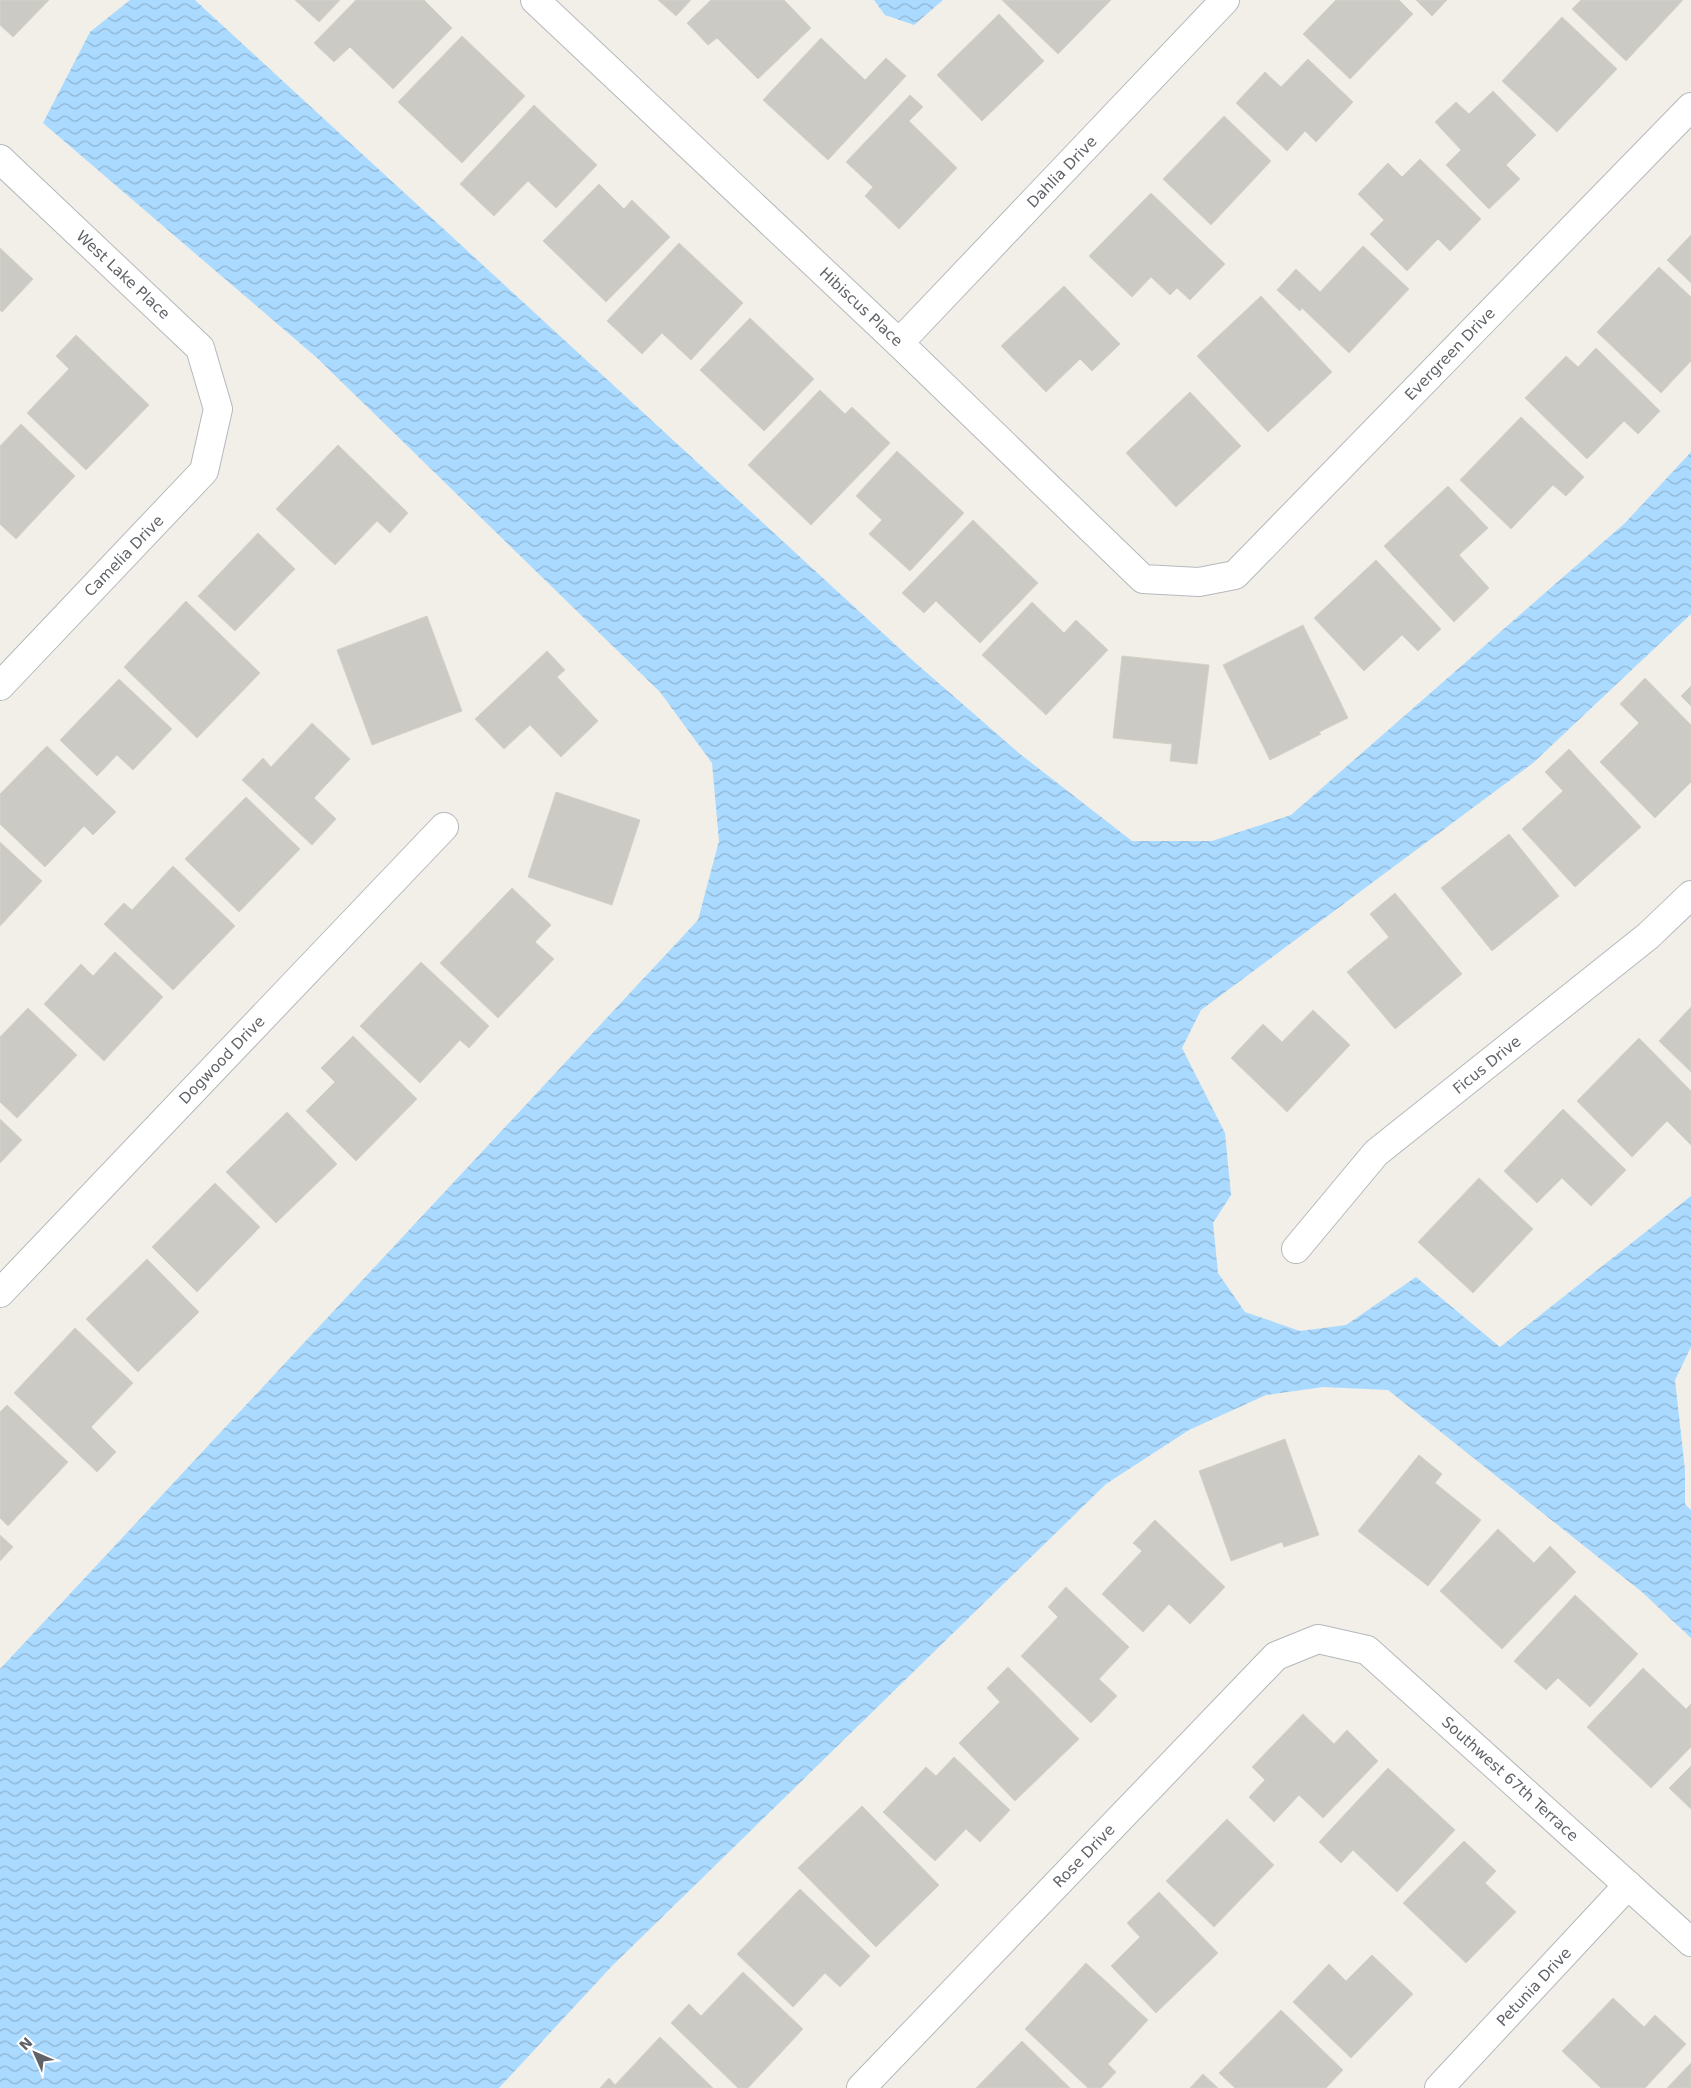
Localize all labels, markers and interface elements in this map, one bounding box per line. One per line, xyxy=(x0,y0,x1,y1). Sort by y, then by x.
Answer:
street label: Dahlia Drive xyxy=(1023,132,1101,212)
street label: West Lake Place xyxy=(73,227,173,323)
street label: Hibiscus Place xyxy=(816,264,906,350)
street label: Evergreen Drive xyxy=(1401,304,1499,404)
street label: Camelia Drive xyxy=(81,512,167,600)
street label: Dogwood Drive xyxy=(176,1012,268,1108)
street label: Ficus Drive xyxy=(1449,1032,1525,1098)
street label: Southwest 67th Terrace xyxy=(1438,1713,1582,1845)
street label: Rose Drive xyxy=(1049,1821,1119,1891)
street label: Petunia Drive xyxy=(1493,1944,1575,2030)
north arrow xyxy=(10,2028,60,2078)
text: N xyxy=(16,2034,36,2054)

